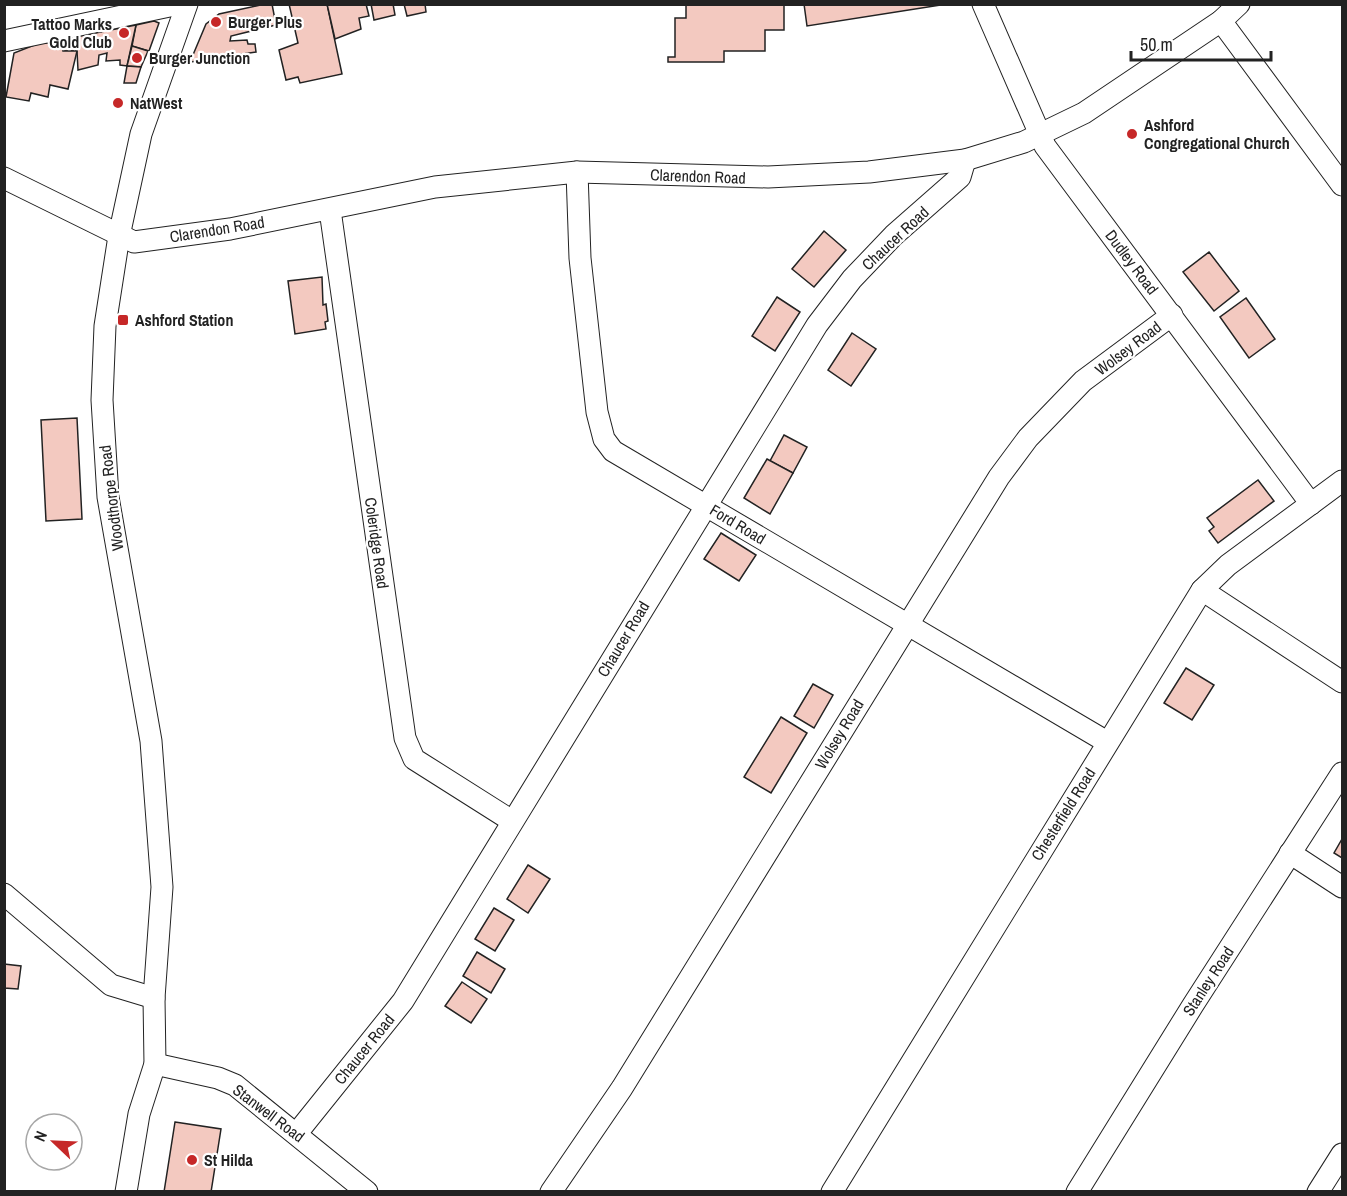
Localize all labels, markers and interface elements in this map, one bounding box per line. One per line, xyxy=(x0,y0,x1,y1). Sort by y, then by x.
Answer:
place label: Burger Plus xyxy=(228,11,302,33)
place label: Tattoo Marks Gold Club xyxy=(31,13,112,53)
marker: Burger Plus xyxy=(209,15,223,29)
scale bar xyxy=(1131,24,1270,62)
marker: Tattoo Marks Gold Club xyxy=(117,26,131,40)
text: 50 m xyxy=(1140,32,1173,57)
place label: Burger Junction xyxy=(149,47,250,69)
marker: Burger Junction xyxy=(130,51,144,65)
place label: NatWest xyxy=(130,92,183,114)
marker: NatWest xyxy=(111,96,125,110)
place label: Ashford Congregational Church xyxy=(1144,114,1290,154)
marker: Ashford Congregational Church xyxy=(1125,127,1139,141)
street label: Clarendon Road xyxy=(650,163,746,189)
street label: Chaucer Road xyxy=(857,201,933,275)
street label: Clarendon Road xyxy=(168,211,266,247)
street label: Dudley Road xyxy=(1100,225,1164,299)
place label: Ashford Station xyxy=(135,309,233,331)
marker: Ashford Station xyxy=(116,313,130,327)
street label: Wolsey Road xyxy=(1090,316,1166,380)
street label: Woodthorpe Road xyxy=(94,444,128,552)
street label: Coleridge Road xyxy=(360,496,394,590)
street label: Ford Road xyxy=(706,499,770,549)
street label: Chaucer Road xyxy=(592,597,654,681)
street label: Wolsey Road xyxy=(810,695,868,773)
street label: Chesterfield Road xyxy=(1026,763,1100,865)
street label: Stanley Road xyxy=(1177,942,1239,1020)
street label: Chaucer Road xyxy=(329,1009,399,1089)
street label: Stanwell Road xyxy=(229,1079,309,1147)
north arrow xyxy=(24,1112,84,1172)
text: N xyxy=(28,1127,52,1145)
place label: St Hilda xyxy=(204,1149,254,1171)
marker: St Hilda xyxy=(185,1153,199,1167)

